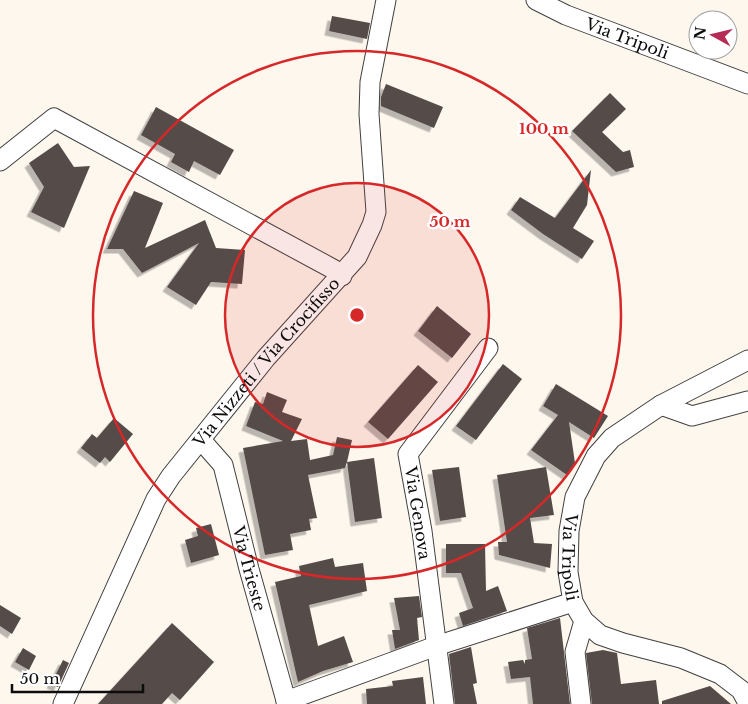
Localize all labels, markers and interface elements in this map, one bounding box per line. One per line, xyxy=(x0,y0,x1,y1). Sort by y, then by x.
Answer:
north arrow xyxy=(688,10,738,60)
street label: Via Tripoli xyxy=(582,13,672,63)
text: N xyxy=(690,25,710,41)
text: 100 m xyxy=(519,119,569,138)
text: 50 m xyxy=(430,212,471,231)
street label: Via Nizzeti / Via Crocifisso xyxy=(188,273,344,452)
centre of rings xyxy=(348,306,366,324)
street label: Via Genova xyxy=(401,464,435,561)
street label: Via Tripoli xyxy=(558,511,583,603)
street label: Via Trieste xyxy=(228,523,270,613)
scale bar xyxy=(12,662,144,694)
text: 50 m xyxy=(20,669,60,688)

